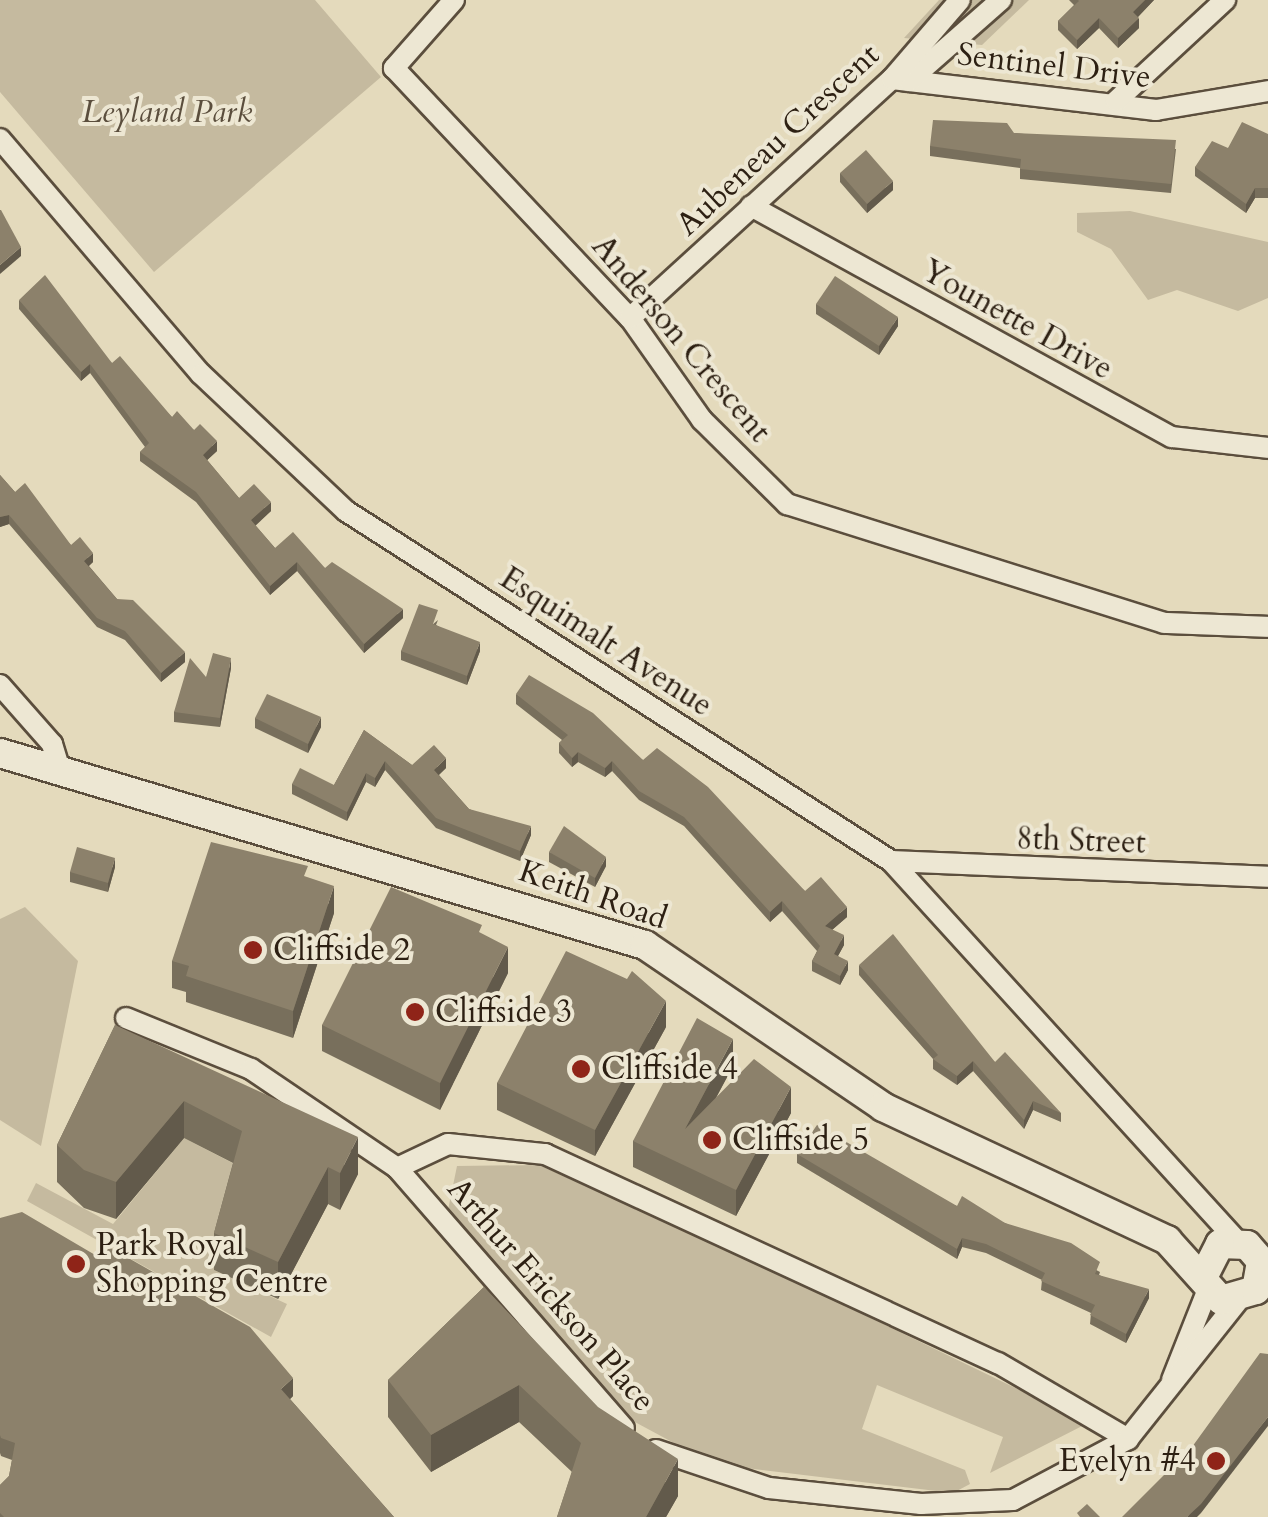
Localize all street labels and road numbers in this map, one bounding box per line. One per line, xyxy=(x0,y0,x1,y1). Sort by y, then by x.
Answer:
street label: Sentinel Drive xyxy=(955,35,1153,97)
street label: Aubeneau Crescent xyxy=(669,36,887,244)
street label: Anderson Crescent xyxy=(583,228,779,450)
street label: Younette Drive xyxy=(915,252,1119,388)
street label: Esquimalt Avenue xyxy=(493,559,719,725)
street label: 8th Street xyxy=(1016,820,1146,862)
street label: Keith Road xyxy=(514,852,672,938)
street label: Arthur Erickson Place xyxy=(439,1170,663,1420)

